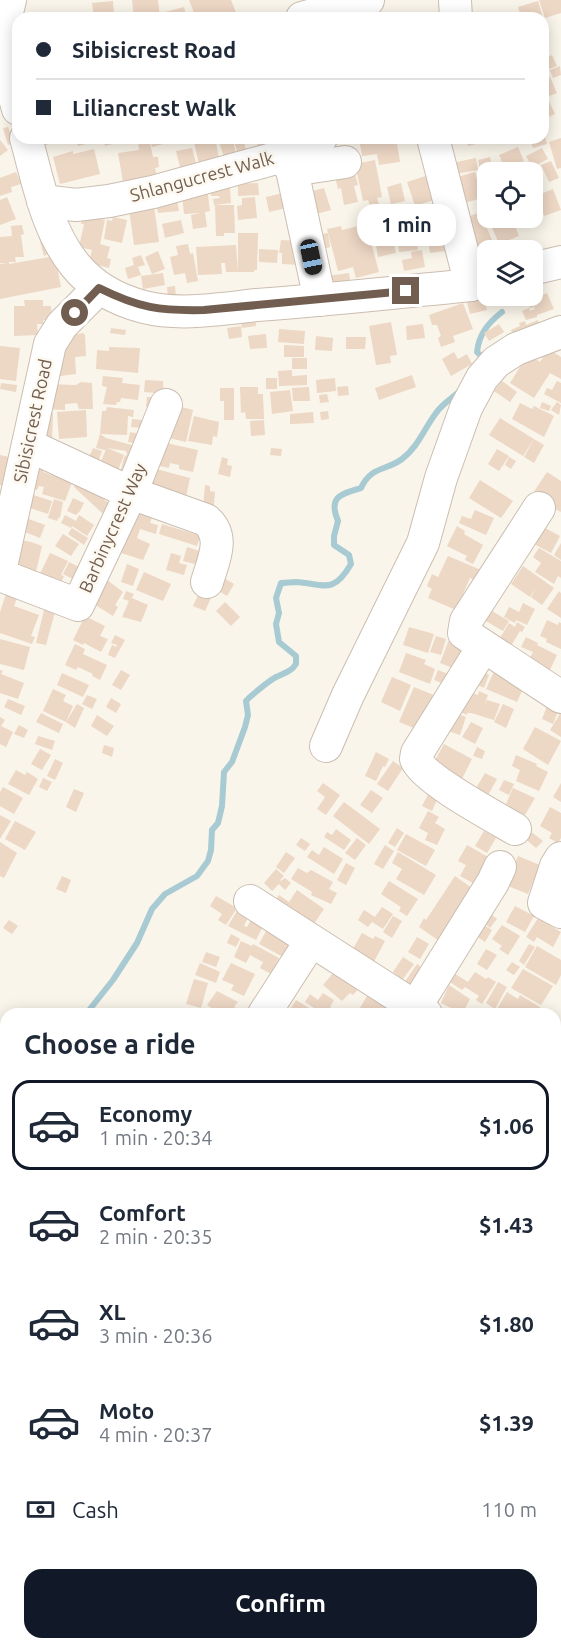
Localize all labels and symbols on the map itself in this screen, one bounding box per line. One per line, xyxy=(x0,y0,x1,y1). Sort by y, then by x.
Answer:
street label: Shlangucrest Walk xyxy=(128,147,276,205)
callout: 1 min xyxy=(356,204,456,246)
car xyxy=(298,238,324,276)
route end xyxy=(392,277,419,304)
route start xyxy=(61,299,88,326)
street label: Sibisicrest Road xyxy=(9,357,55,485)
street label: Barbinycrest Way xyxy=(75,460,150,595)

